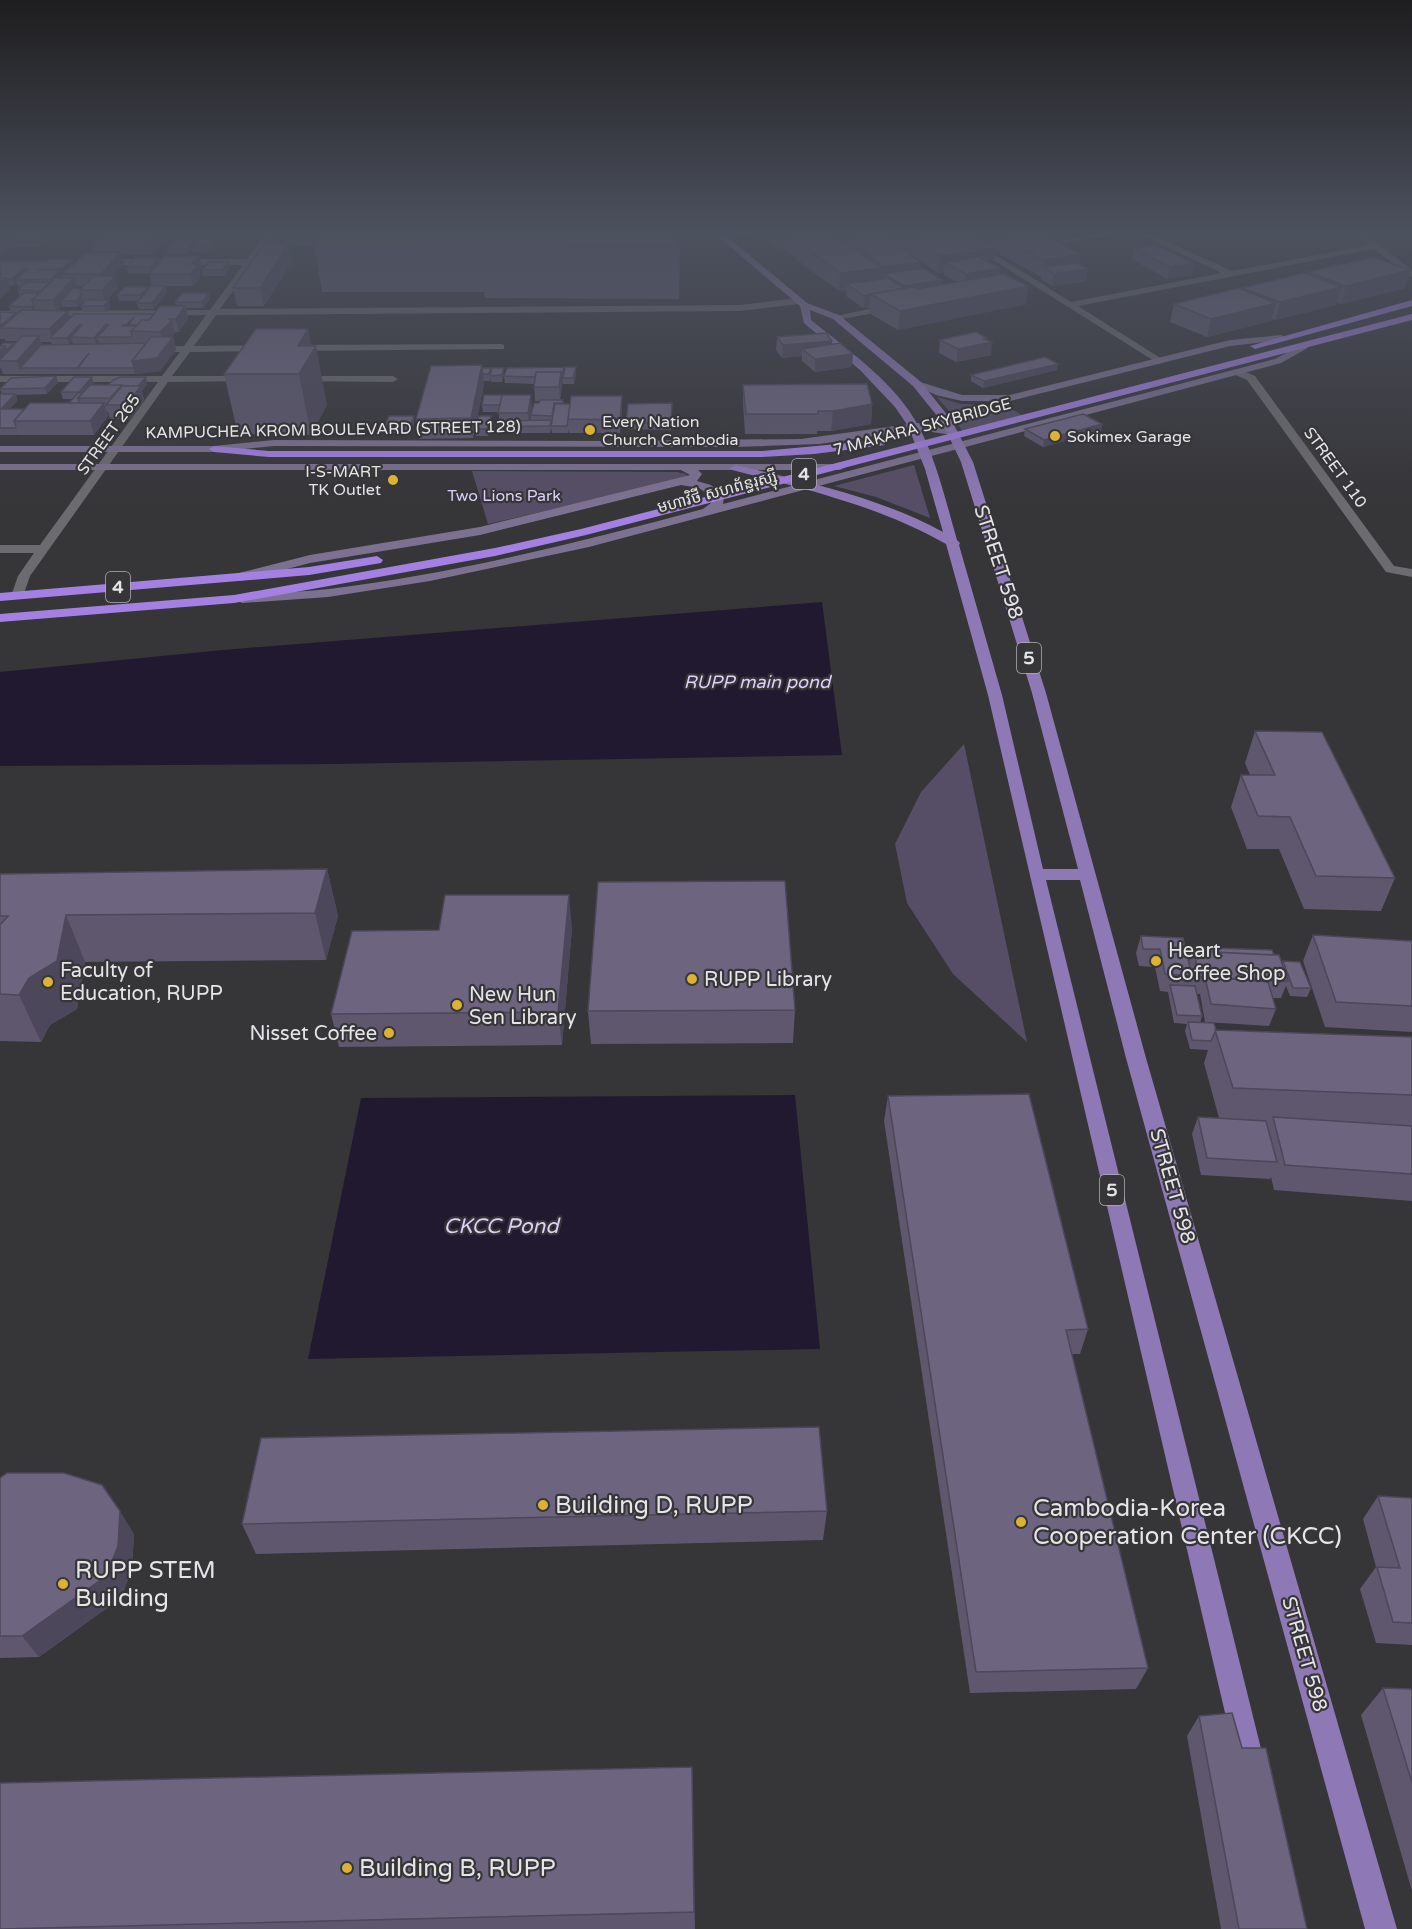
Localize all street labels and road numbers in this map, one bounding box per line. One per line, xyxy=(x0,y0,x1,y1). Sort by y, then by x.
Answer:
street label: STREET 265 xyxy=(73,390,145,479)
street label: 7 MAKARA SKYBRIDGE xyxy=(831,394,1014,460)
street label: KAMPUCHEA KROM BOULEVARD (STREET 128) xyxy=(145,417,521,443)
street label: STREET 110 xyxy=(1299,423,1371,512)
road number: 4 xyxy=(792,459,816,489)
street label: មហាវិថី សហព័ន្ធរុស្ស៊ី xyxy=(655,465,781,522)
street label: STREET 598 xyxy=(968,502,1028,622)
road number: 4 xyxy=(106,572,130,602)
road number: 5 xyxy=(1017,643,1041,673)
street label: STREET 598 xyxy=(1144,1126,1200,1247)
road number: 5 xyxy=(1100,1175,1124,1205)
street label: STREET 598 xyxy=(1276,1594,1332,1715)

